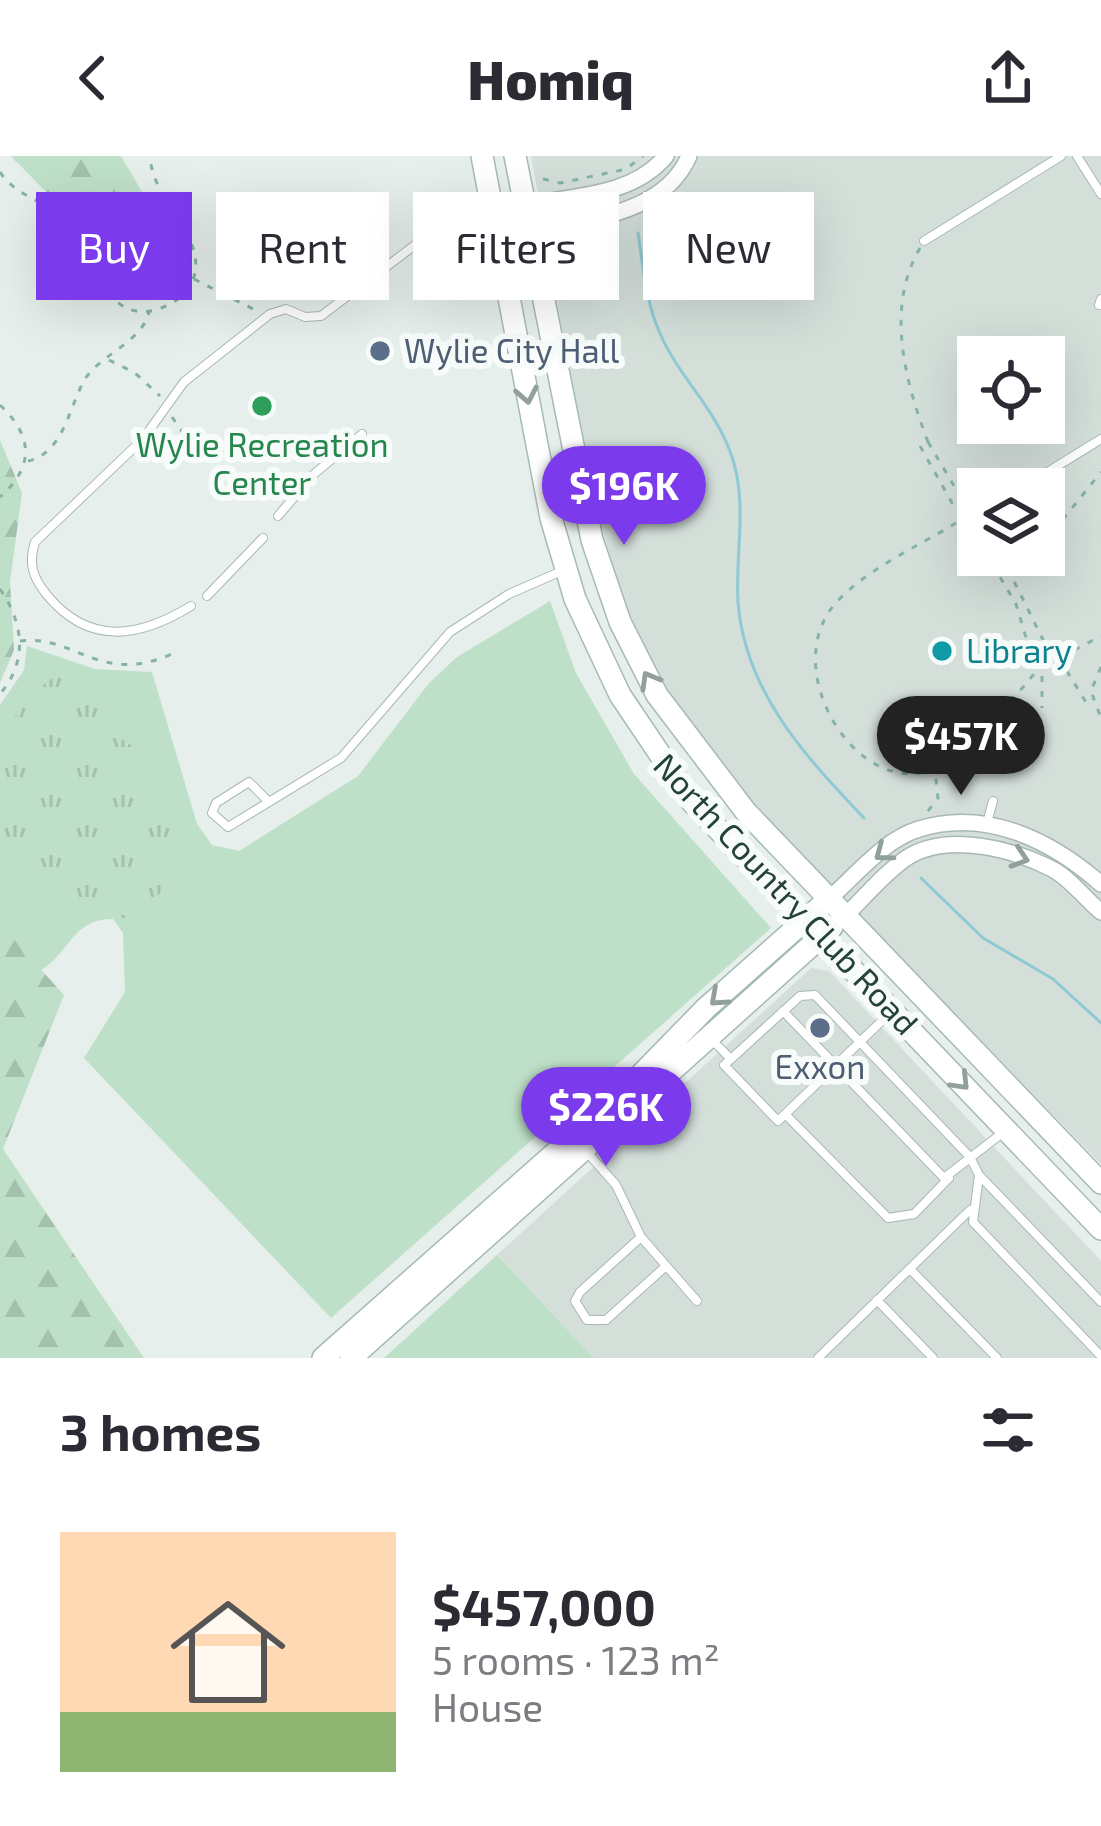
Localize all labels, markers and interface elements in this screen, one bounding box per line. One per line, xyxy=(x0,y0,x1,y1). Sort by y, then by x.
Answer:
icon: back xyxy=(60,45,126,111)
icon: share xyxy=(975,45,1041,111)
text: Homiq xyxy=(467,46,634,111)
chip: Buy xyxy=(36,192,192,300)
chip: Rent xyxy=(216,192,389,300)
chip: Filters xyxy=(413,192,619,300)
chip: New xyxy=(643,192,814,300)
place label: Wylie City Hall xyxy=(404,330,619,370)
map controls xyxy=(957,336,1065,576)
button: locate xyxy=(957,336,1065,444)
marker: Wylie City Hall xyxy=(367,338,393,364)
one-way arrow xyxy=(513,384,539,404)
marker: Wylie Recreation Center xyxy=(249,393,275,419)
place label: Wylie Recreation Center xyxy=(135,424,389,502)
pin: $196K xyxy=(540,446,708,548)
text: $196K xyxy=(569,461,679,508)
button: layers xyxy=(957,468,1065,576)
place label: Library xyxy=(966,630,1072,670)
marker: Library xyxy=(929,638,955,664)
one-way arrow xyxy=(640,671,663,692)
pin: $457K xyxy=(877,696,1045,798)
text: $457K xyxy=(904,711,1018,758)
street label: North Country Club Road xyxy=(646,745,927,1042)
one-way arrow xyxy=(875,838,896,860)
one-way arrow xyxy=(1009,843,1030,868)
one-way arrow xyxy=(710,984,732,1005)
marker: Exxon xyxy=(807,1015,833,1041)
place label: Exxon xyxy=(775,1046,865,1086)
pin: $226K xyxy=(522,1067,690,1169)
one-way arrow xyxy=(946,1068,968,1090)
text: $226K xyxy=(548,1082,664,1129)
icon: filters xyxy=(975,1397,1041,1463)
text: 3 homes xyxy=(60,1400,261,1461)
text: $457,000 xyxy=(432,1575,656,1636)
icon: home xyxy=(156,1580,300,1724)
text: 5 rooms · 123 m² xyxy=(432,1636,720,1683)
text: House xyxy=(432,1683,543,1730)

